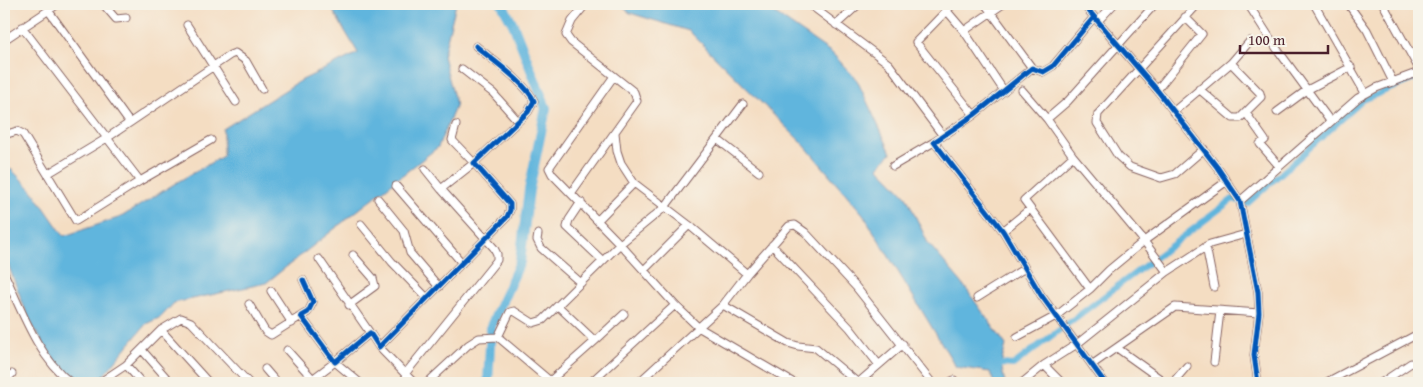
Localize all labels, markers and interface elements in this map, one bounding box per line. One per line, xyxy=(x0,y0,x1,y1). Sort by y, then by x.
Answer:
scale bar xyxy=(1240,22,1328,54)
text: 100 m xyxy=(1248,29,1286,50)

